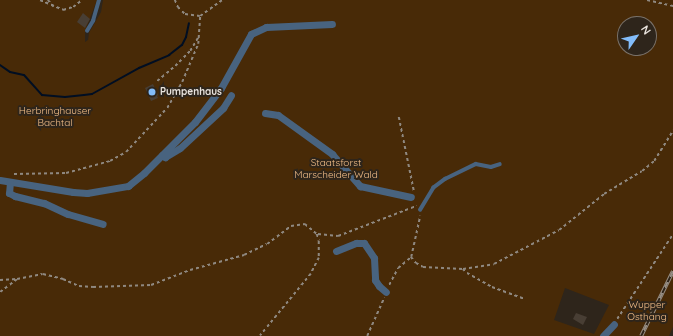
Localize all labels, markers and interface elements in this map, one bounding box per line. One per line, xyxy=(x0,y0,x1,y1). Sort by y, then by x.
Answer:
north arrow xyxy=(617,16,657,56)
text: N xyxy=(638,23,654,37)
place label: Pumpenhaus xyxy=(160,86,222,98)
marker: Pumpenhaus xyxy=(147,87,157,97)
park label: Herbringhauser Bachtal xyxy=(19,104,91,128)
park label: Staatsforst Marscheider Wald xyxy=(294,156,378,180)
park label: Wupper Osthang xyxy=(627,298,667,322)

